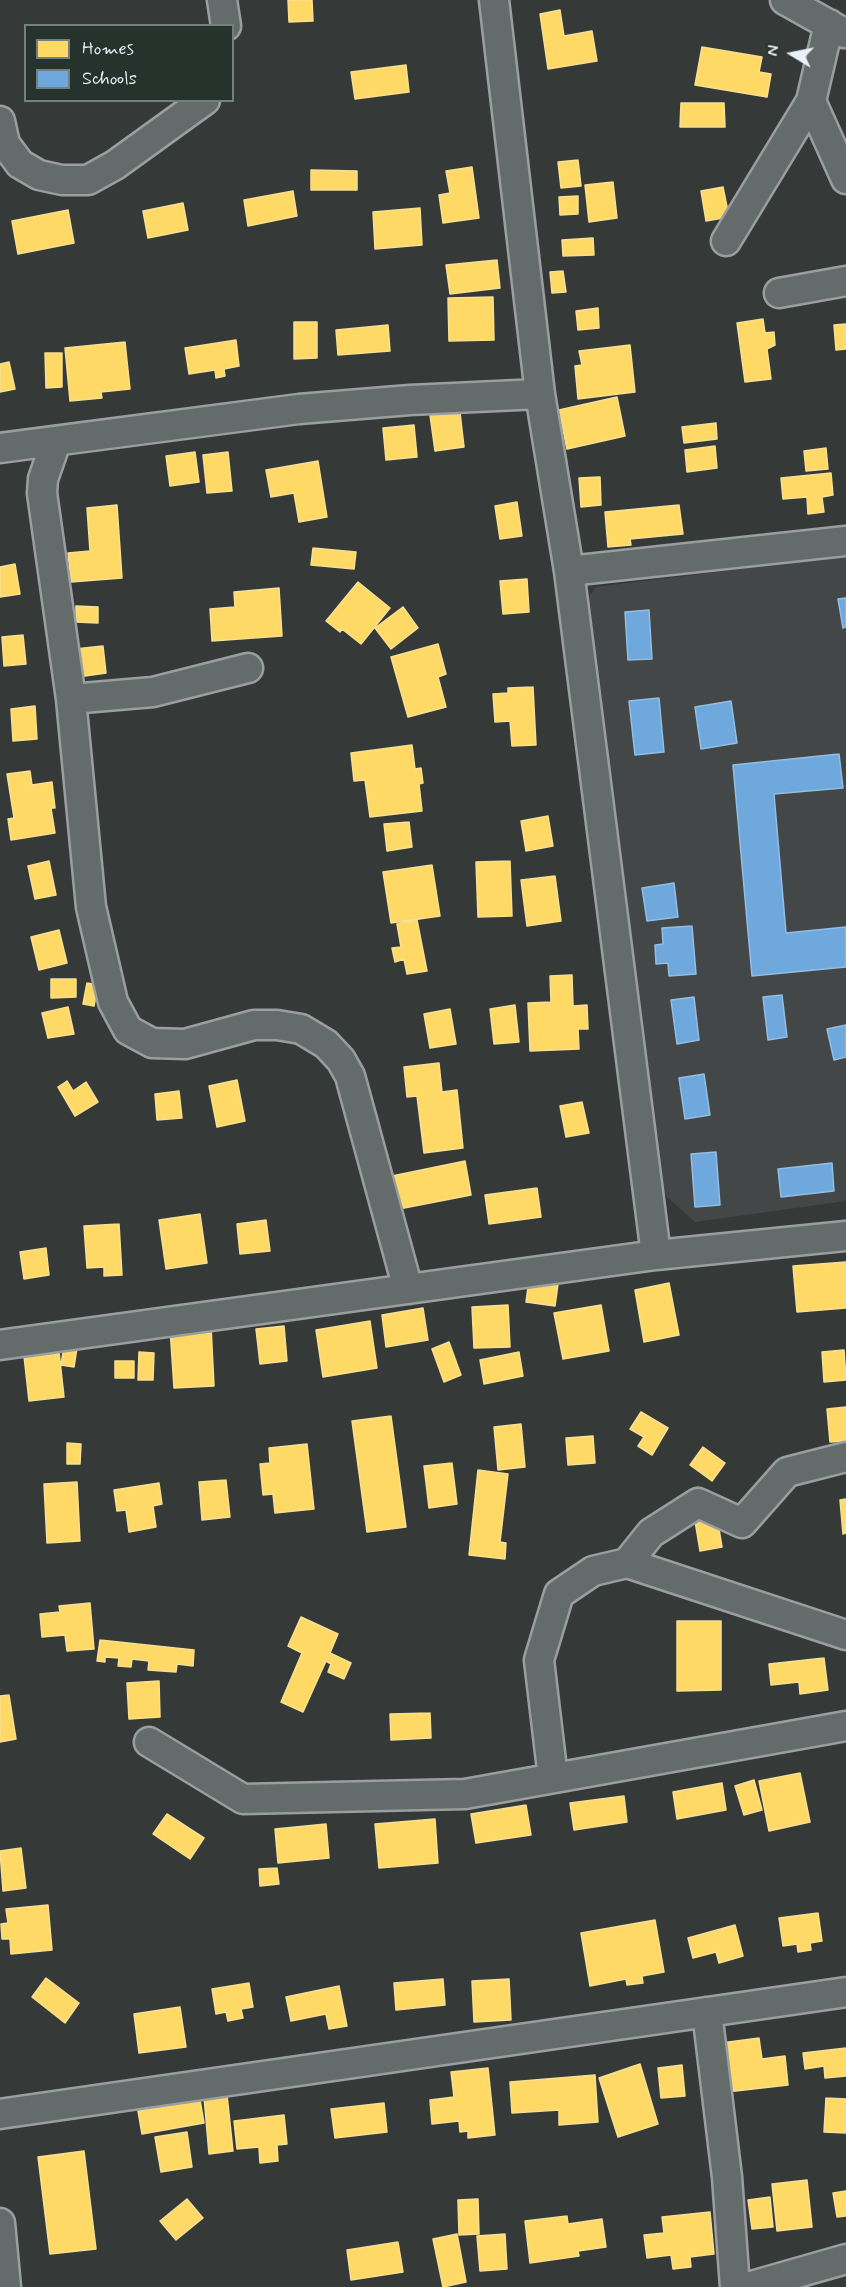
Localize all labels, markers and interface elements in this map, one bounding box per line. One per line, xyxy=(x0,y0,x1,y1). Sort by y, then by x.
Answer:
legend xyxy=(24,24,234,102)
north arrow xyxy=(762,24,822,84)
text: Homes xyxy=(82,37,134,61)
text: N xyxy=(763,44,785,58)
text: Schools xyxy=(82,67,137,91)

